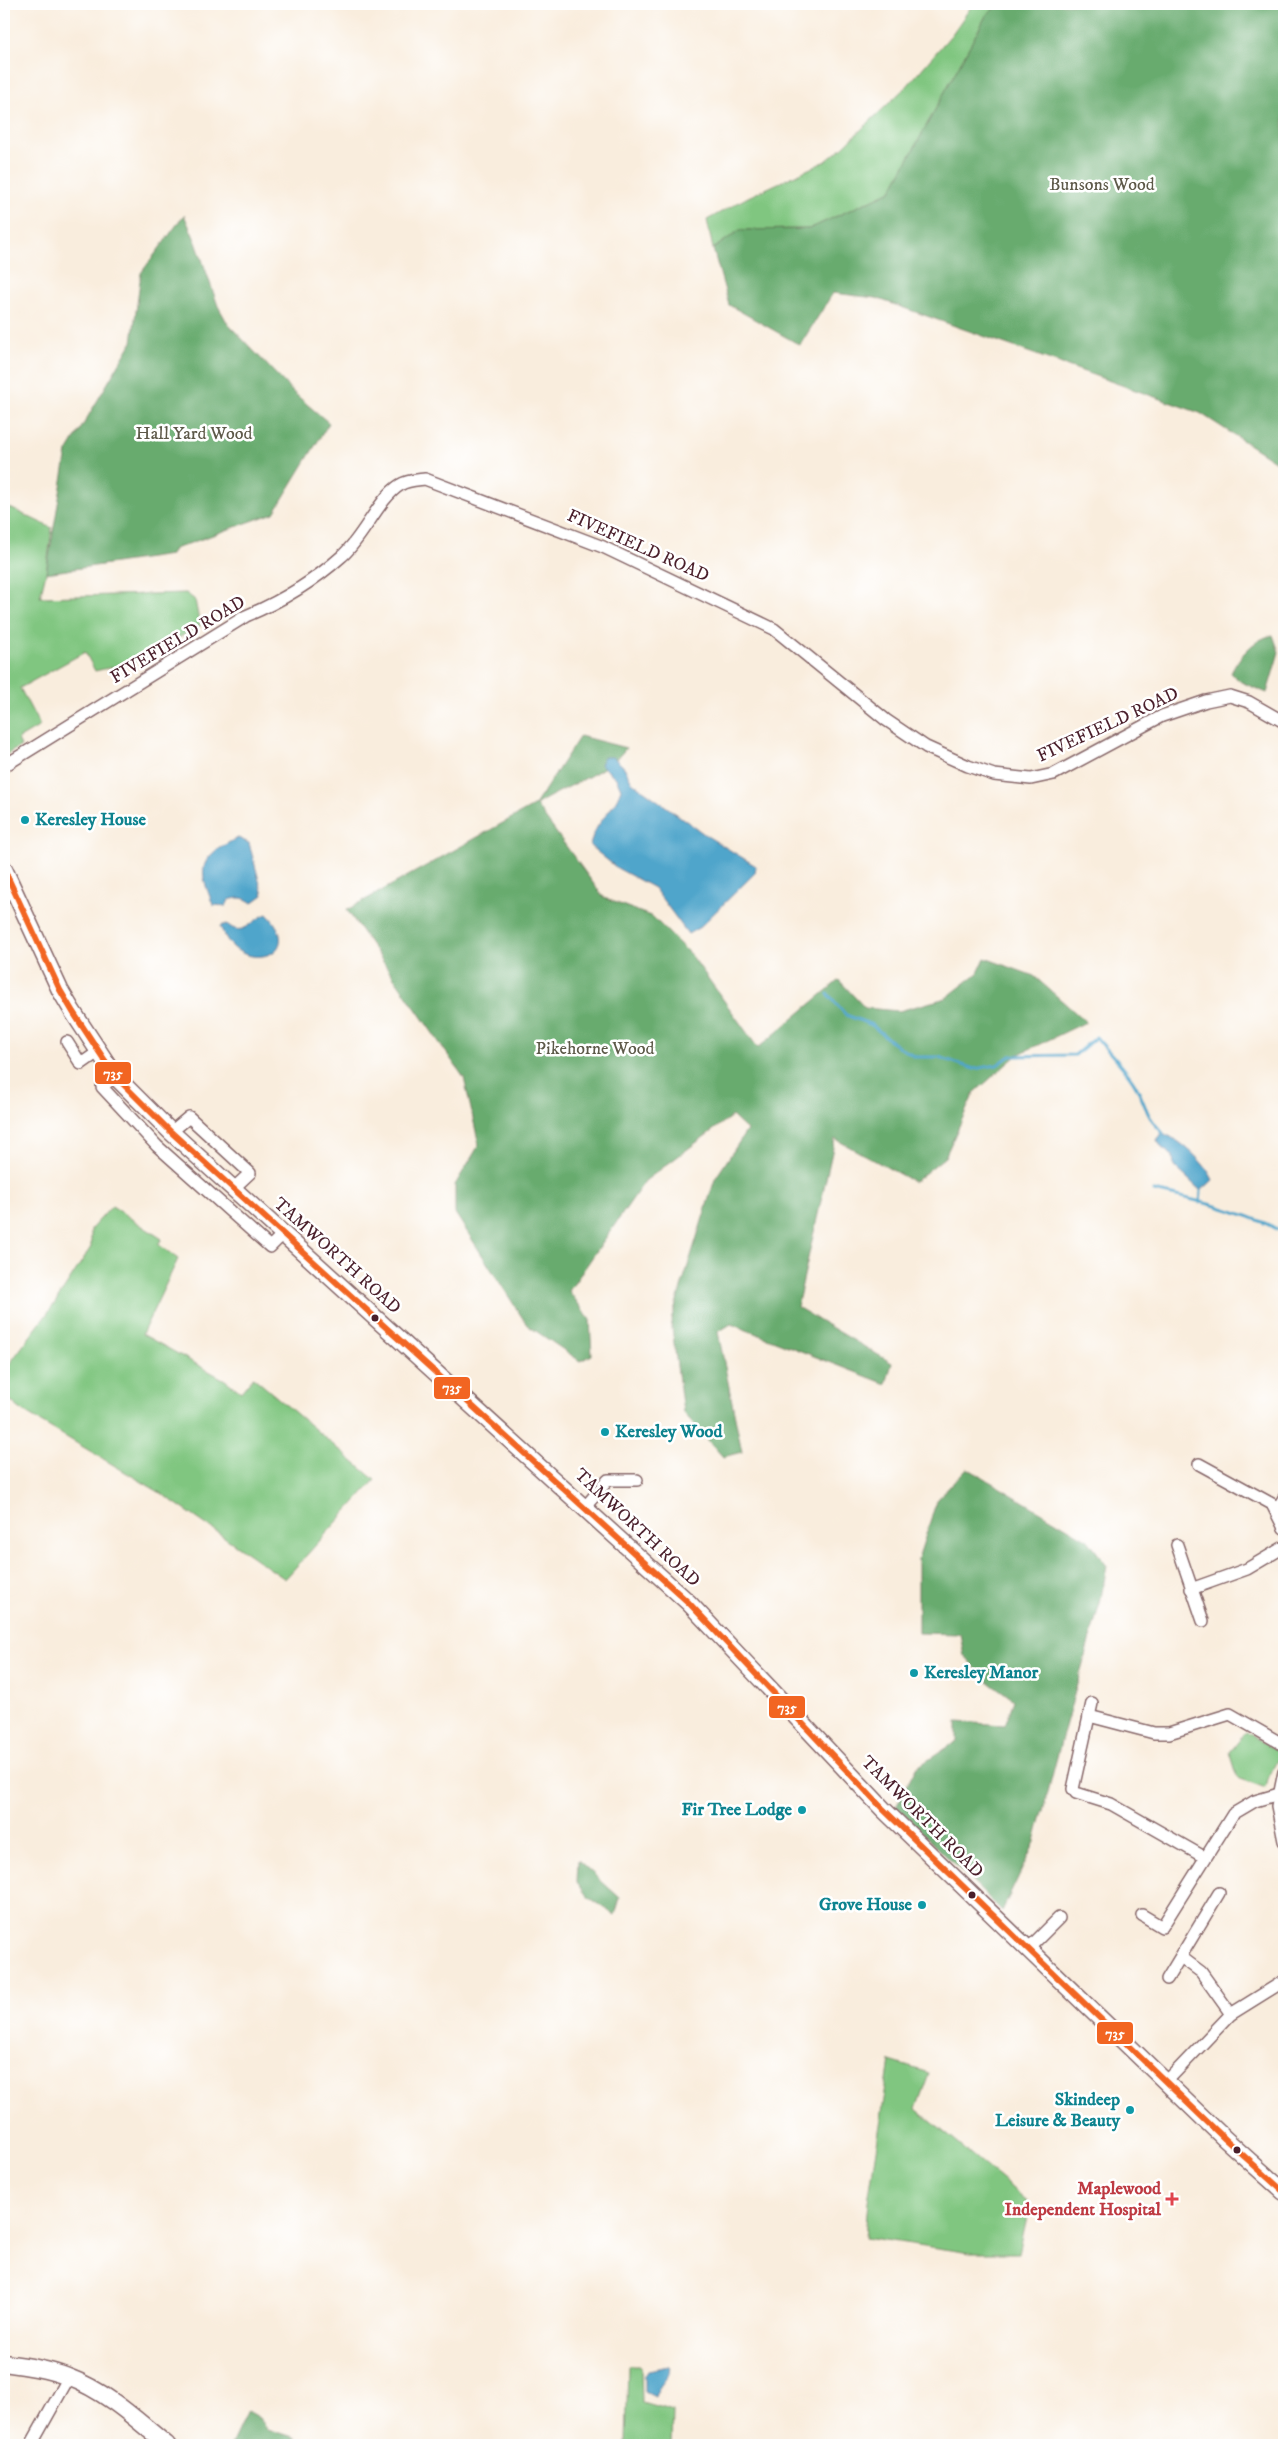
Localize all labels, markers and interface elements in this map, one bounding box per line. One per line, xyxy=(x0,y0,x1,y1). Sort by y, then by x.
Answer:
park label: Bunsons Wood xyxy=(1049,174,1155,196)
park label: Hall Yard Wood xyxy=(136,423,252,445)
street label: FIVEFIELD ROAD xyxy=(563,505,713,587)
street label: FIVEFIELD ROAD xyxy=(107,591,249,689)
street label: FIVEFIELD ROAD xyxy=(1034,683,1182,767)
place label: Keresley House xyxy=(35,809,147,831)
marker: Keresley House xyxy=(19,814,31,826)
park label: Pikehorne Wood xyxy=(536,1038,654,1060)
line badge: 735 xyxy=(94,1061,132,1085)
text: 735 xyxy=(103,1065,123,1083)
street label: TAMWORTH ROAD xyxy=(269,1193,405,1319)
unlabelled marker xyxy=(370,1313,380,1323)
line badge: 735 xyxy=(433,1376,471,1400)
text: 735 xyxy=(442,1379,462,1397)
place label: Keresley Wood xyxy=(615,1421,723,1443)
marker: Keresley Wood xyxy=(599,1426,611,1438)
street label: TAMWORTH ROAD xyxy=(570,1464,704,1592)
place label: Keresley Manor xyxy=(924,1662,1038,1684)
marker: Keresley Manor xyxy=(908,1667,920,1679)
line badge: 735 xyxy=(768,1695,806,1719)
text: 735 xyxy=(777,1699,797,1717)
street label: TAMWORTH ROAD xyxy=(856,1751,988,1883)
place label: Fir Tree Lodge xyxy=(682,1799,793,1821)
marker: Fir Tree Lodge xyxy=(796,1804,808,1816)
unlabelled marker xyxy=(967,1890,977,1900)
place label: Grove House xyxy=(819,1894,913,1916)
marker: Grove House xyxy=(916,1899,928,1911)
line badge: 735 xyxy=(1096,2021,1134,2045)
text: 735 xyxy=(1105,2025,1125,2043)
place label: Skindeep Leisure & Beauty xyxy=(995,2089,1120,2132)
marker: Skindeep Leisure & Beauty xyxy=(1124,2104,1136,2116)
unlabelled marker xyxy=(1232,2145,1242,2155)
place label: Maplewood Independent Hospital xyxy=(1005,2178,1162,2221)
marker: Maplewood Independent Hospital xyxy=(1165,2192,1179,2206)

